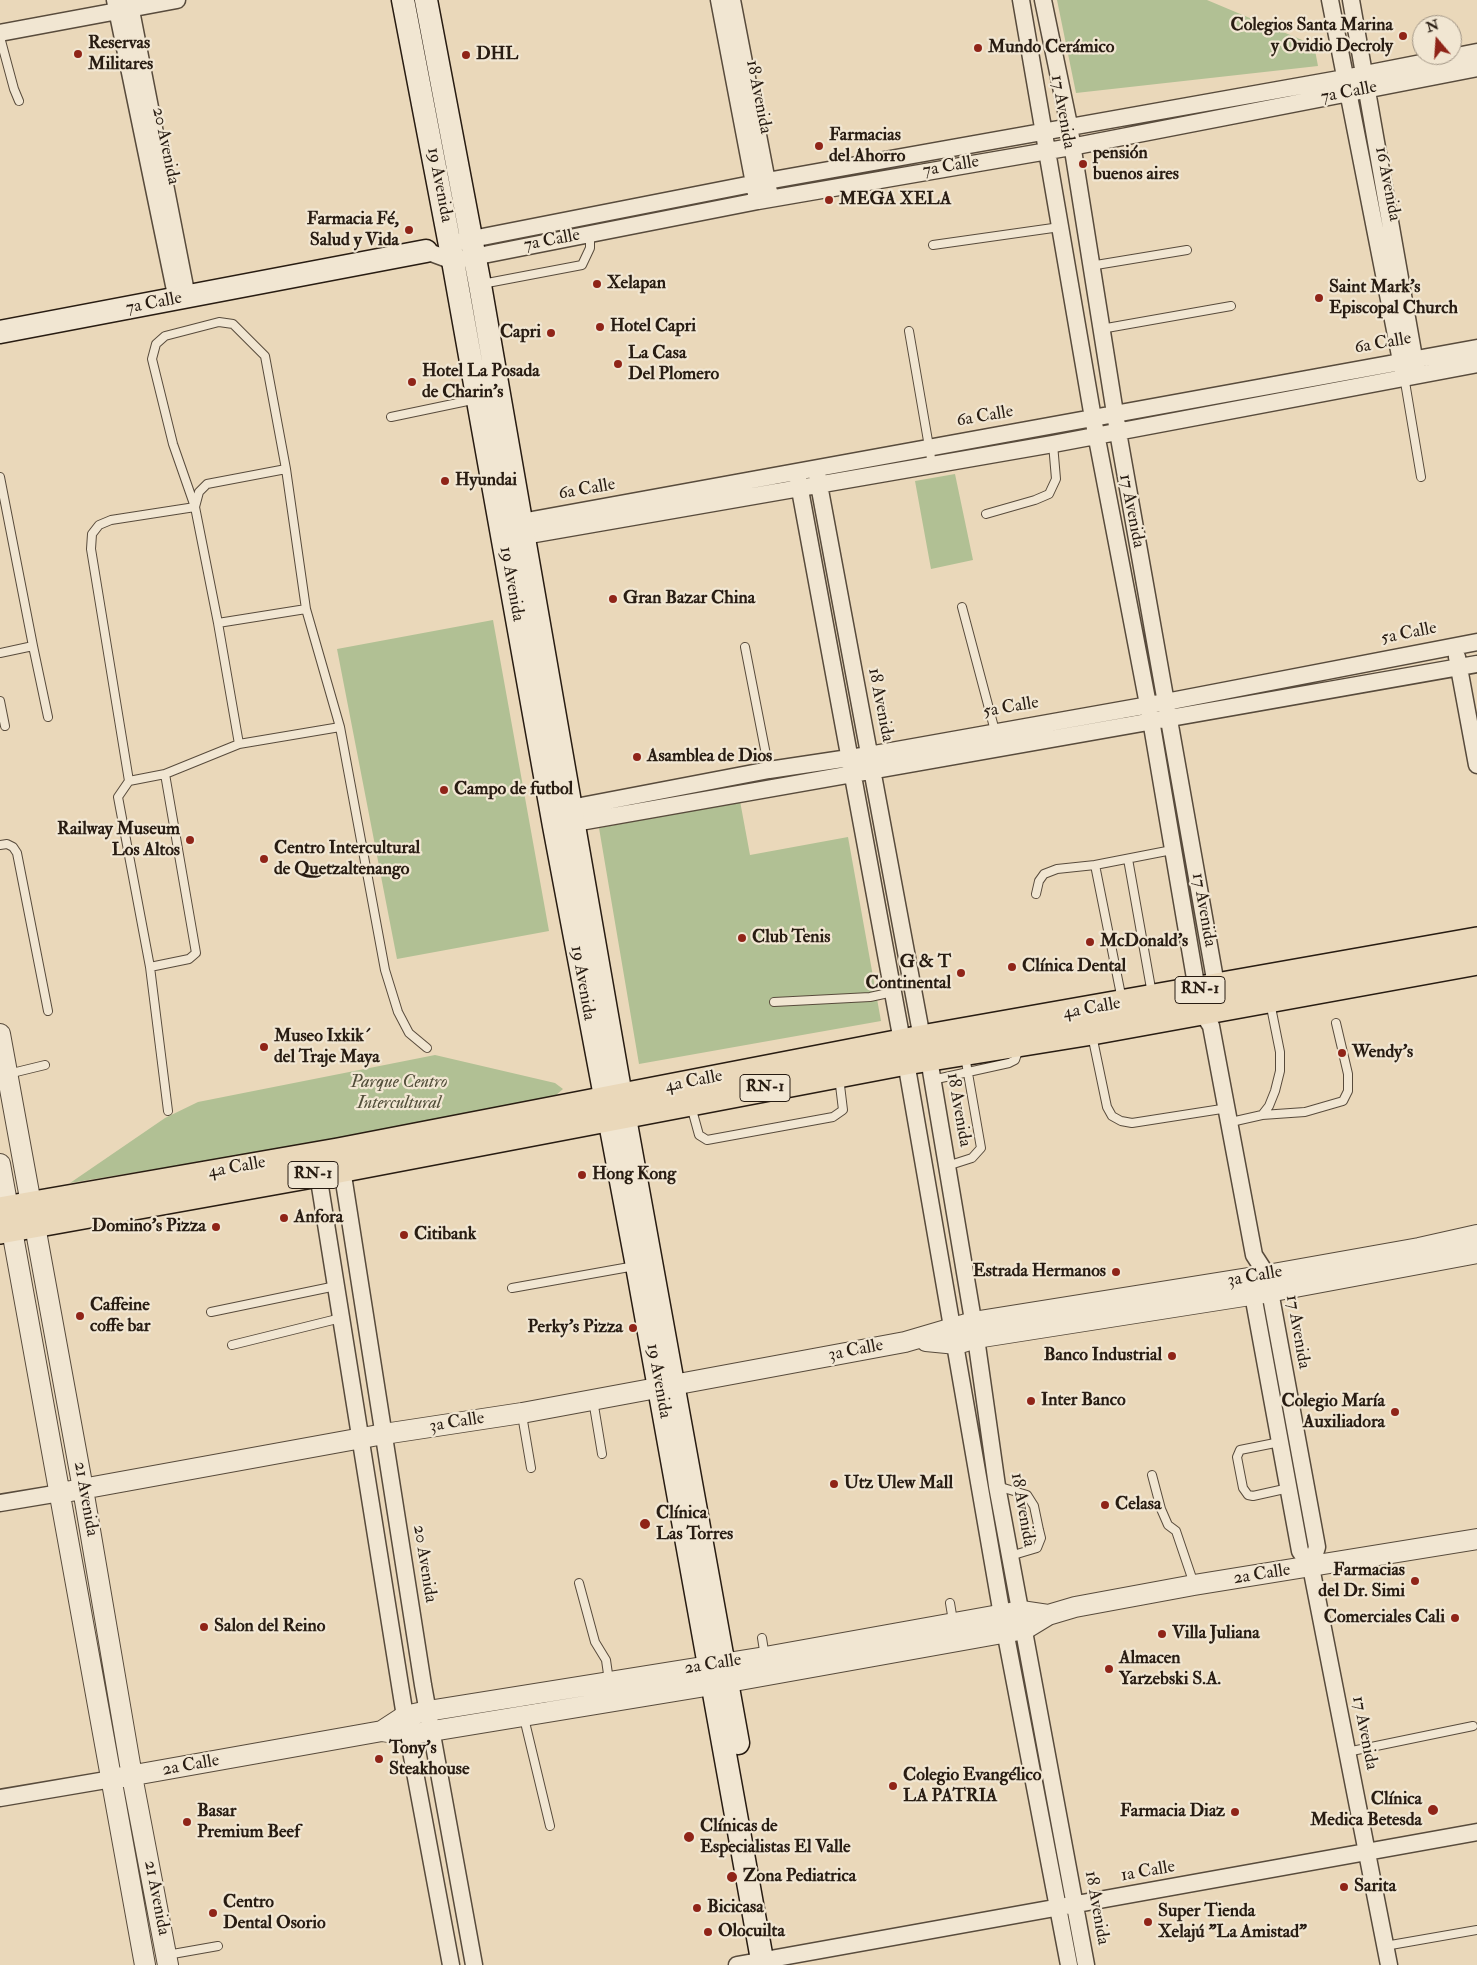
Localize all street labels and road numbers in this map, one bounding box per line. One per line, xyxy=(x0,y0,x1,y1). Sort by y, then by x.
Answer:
street label: 18 Avenida xyxy=(740,58,776,136)
street label: 17 Avenida xyxy=(1045,73,1079,151)
street label: 7a Calle xyxy=(1319,77,1379,109)
street label: 20 Avenida xyxy=(146,105,184,187)
street label: 16 Avenida xyxy=(1369,145,1405,223)
street label: 19 Avenida xyxy=(421,146,457,224)
street label: 7a Calle xyxy=(921,151,981,183)
street label: 7a Calle xyxy=(522,225,582,257)
street label: 7a Calle xyxy=(124,288,184,320)
street label: 6a Calle xyxy=(1353,328,1413,360)
street label: 6a Calle xyxy=(955,401,1015,433)
street label: 17 Avenida xyxy=(1113,472,1149,550)
street label: 6a Calle xyxy=(557,474,617,506)
street label: 19 Avenida xyxy=(494,545,528,623)
street label: 5a Calle xyxy=(1379,618,1439,650)
street label: 18 Avenida xyxy=(862,666,898,744)
street label: 5a Calle xyxy=(981,692,1041,724)
street label: 17 Avenida xyxy=(1186,871,1220,949)
street label: 19 Avenida xyxy=(565,944,599,1022)
road number: RN-1 xyxy=(1175,976,1225,1004)
street label: 4a Calle xyxy=(1062,993,1122,1025)
street label: 4a Calle xyxy=(663,1066,725,1098)
street label: 18 Avenida xyxy=(941,1071,975,1149)
road number: RN-1 xyxy=(740,1074,790,1102)
street label: 4a Calle xyxy=(207,1152,267,1184)
road number: RN-1 xyxy=(288,1162,338,1188)
street label: 3a Calle xyxy=(1226,1262,1284,1292)
street label: 17 Avenida xyxy=(1280,1293,1314,1371)
street label: 3a Calle xyxy=(827,1335,885,1367)
street label: 19 Avenida xyxy=(641,1342,675,1420)
street label: 3a Calle xyxy=(428,1408,486,1438)
street label: 21 Avenida xyxy=(68,1460,102,1538)
street label: 18 Avenida xyxy=(1005,1471,1039,1549)
street label: 20 Avenida xyxy=(407,1524,441,1604)
street label: 2a Calle xyxy=(1232,1560,1292,1590)
street label: 2a Calle xyxy=(683,1650,743,1680)
street label: 17 Avenida xyxy=(1346,1694,1382,1772)
street label: 2a Calle xyxy=(161,1750,221,1782)
street label: 1a Calle xyxy=(1119,1857,1177,1887)
street label: 21 Avenida xyxy=(138,1859,174,1937)
street label: 18 Avenida xyxy=(1079,1869,1113,1947)

